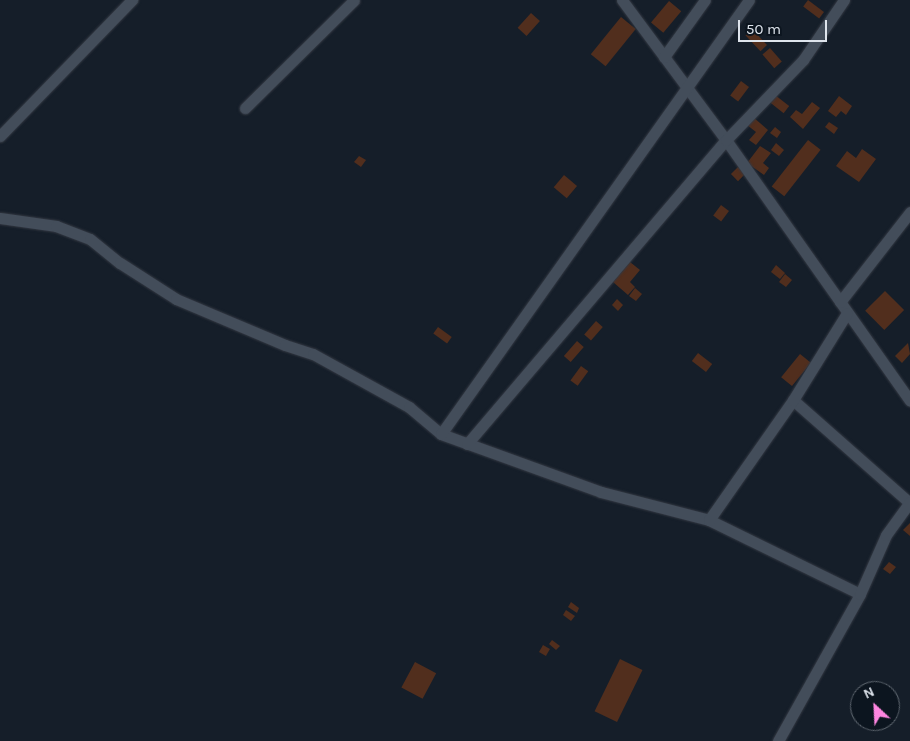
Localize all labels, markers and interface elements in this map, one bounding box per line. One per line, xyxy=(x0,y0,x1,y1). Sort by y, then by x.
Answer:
scale bar xyxy=(740,10,829,42)
text: 50 m xyxy=(746,20,781,38)
north arrow xyxy=(850,681,900,731)
text: N xyxy=(861,683,877,703)

